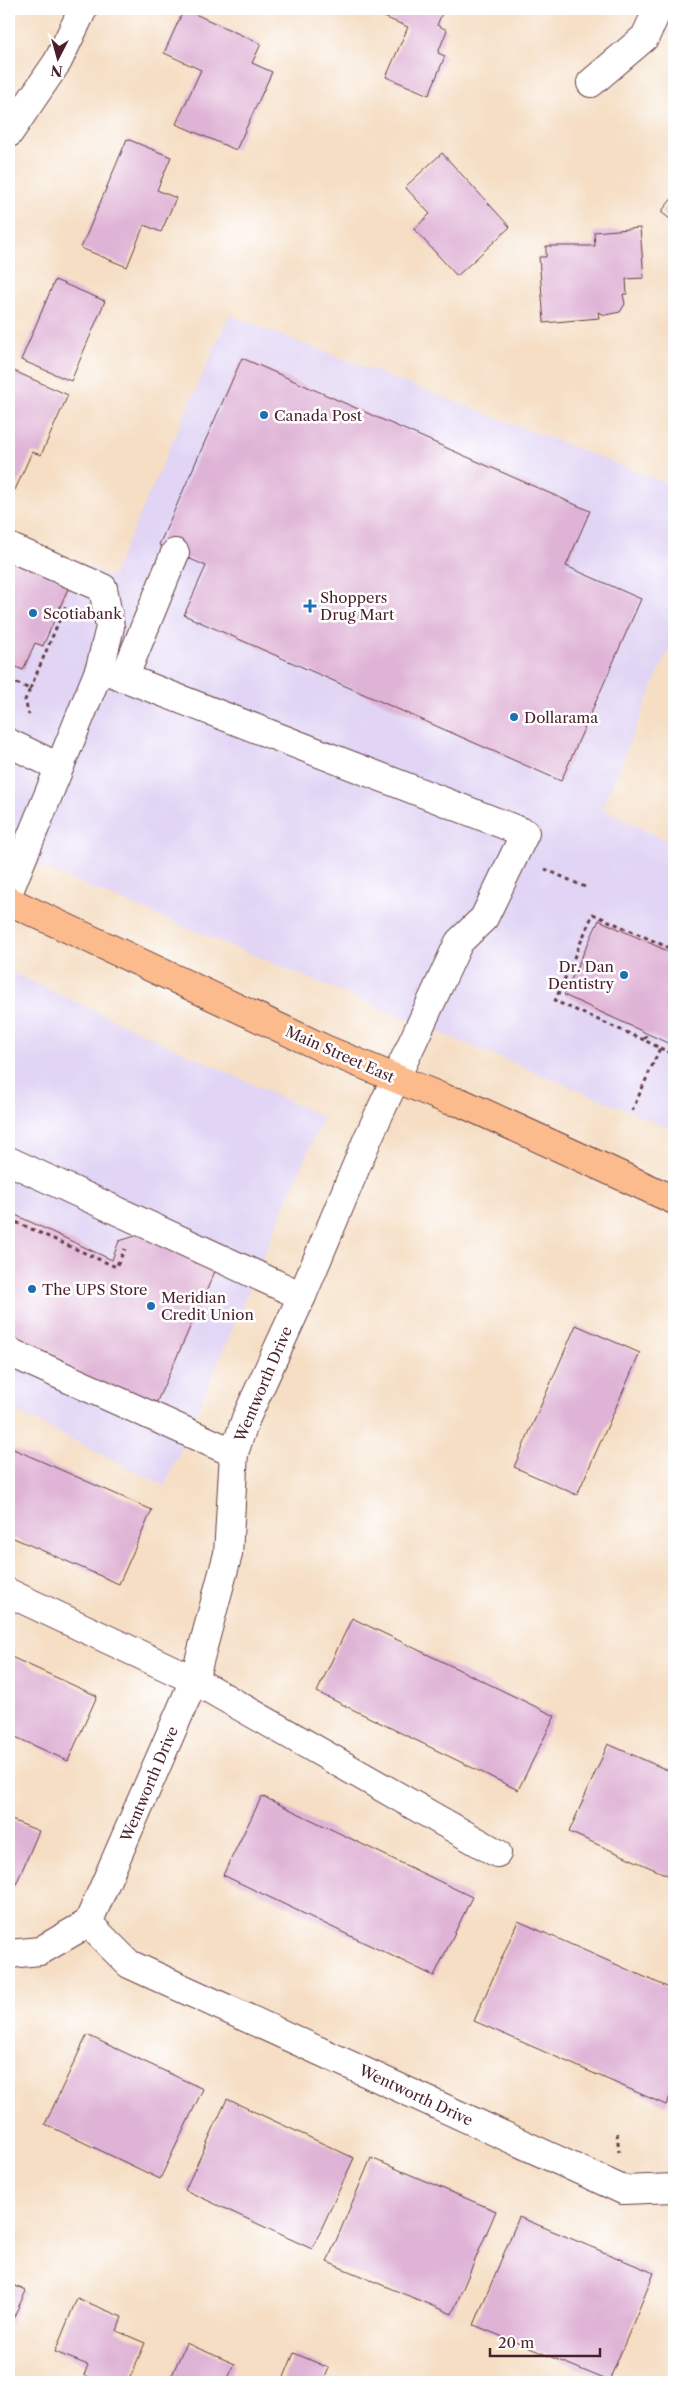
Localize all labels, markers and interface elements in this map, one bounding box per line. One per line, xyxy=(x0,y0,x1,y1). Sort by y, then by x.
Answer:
north arrow xyxy=(32,32,82,82)
text: N xyxy=(50,61,64,81)
place label: Canada Post xyxy=(274,406,363,425)
marker: Canada Post xyxy=(258,409,270,421)
place label: Shoppers Drug Mart xyxy=(320,588,395,624)
marker: Shoppers Drug Mart xyxy=(304,600,316,612)
place label: Scotiabank xyxy=(43,604,123,623)
marker: Scotiabank xyxy=(27,607,39,619)
place label: Dollarama xyxy=(524,708,598,727)
marker: Dollarama xyxy=(508,711,520,723)
place label: Dr. Dan Dentistry xyxy=(548,957,615,993)
marker: Dr. Dan Dentistry xyxy=(618,969,630,981)
street label: Main Street East xyxy=(283,1021,398,1087)
place label: The UPS Store xyxy=(42,1280,148,1299)
marker: The UPS Store xyxy=(26,1283,38,1295)
place label: Meridian Credit Union xyxy=(161,1288,254,1324)
marker: Meridian Credit Union xyxy=(145,1300,157,1312)
street label: Wentworth Drive xyxy=(230,1323,296,1445)
street label: Wentworth Drive xyxy=(116,1723,182,1845)
street label: Wentworth Drive xyxy=(355,2060,476,2130)
scale bar xyxy=(490,2326,600,2358)
text: 20 m xyxy=(498,2333,534,2352)

